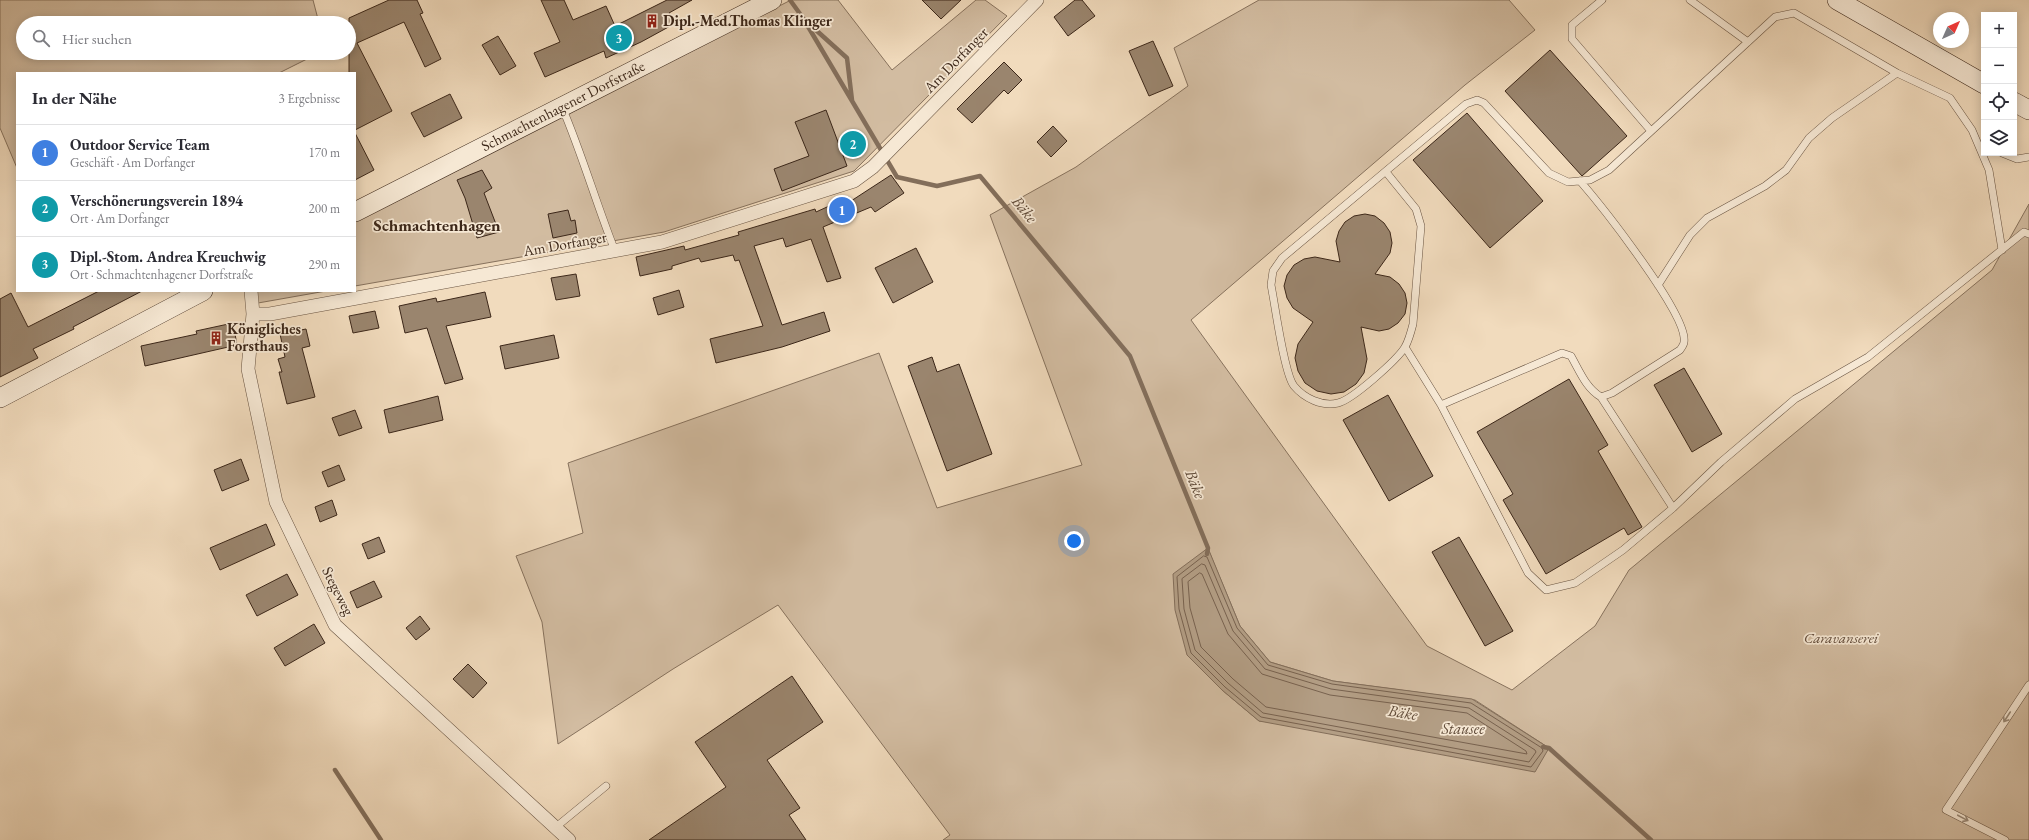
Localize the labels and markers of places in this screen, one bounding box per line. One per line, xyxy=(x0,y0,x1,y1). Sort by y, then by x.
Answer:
place label: Dipl.-Med.Thomas Klinger xyxy=(663,11,833,30)
building icon: Dipl.-Med.Thomas Klinger xyxy=(644,13,660,29)
pin: 3 xyxy=(606,23,632,53)
pin: 2 xyxy=(840,129,866,159)
pin: 1 xyxy=(829,195,855,225)
place label: Königliches Forsthaus xyxy=(227,319,301,355)
building icon: Königliches Forsthaus xyxy=(208,330,224,346)

